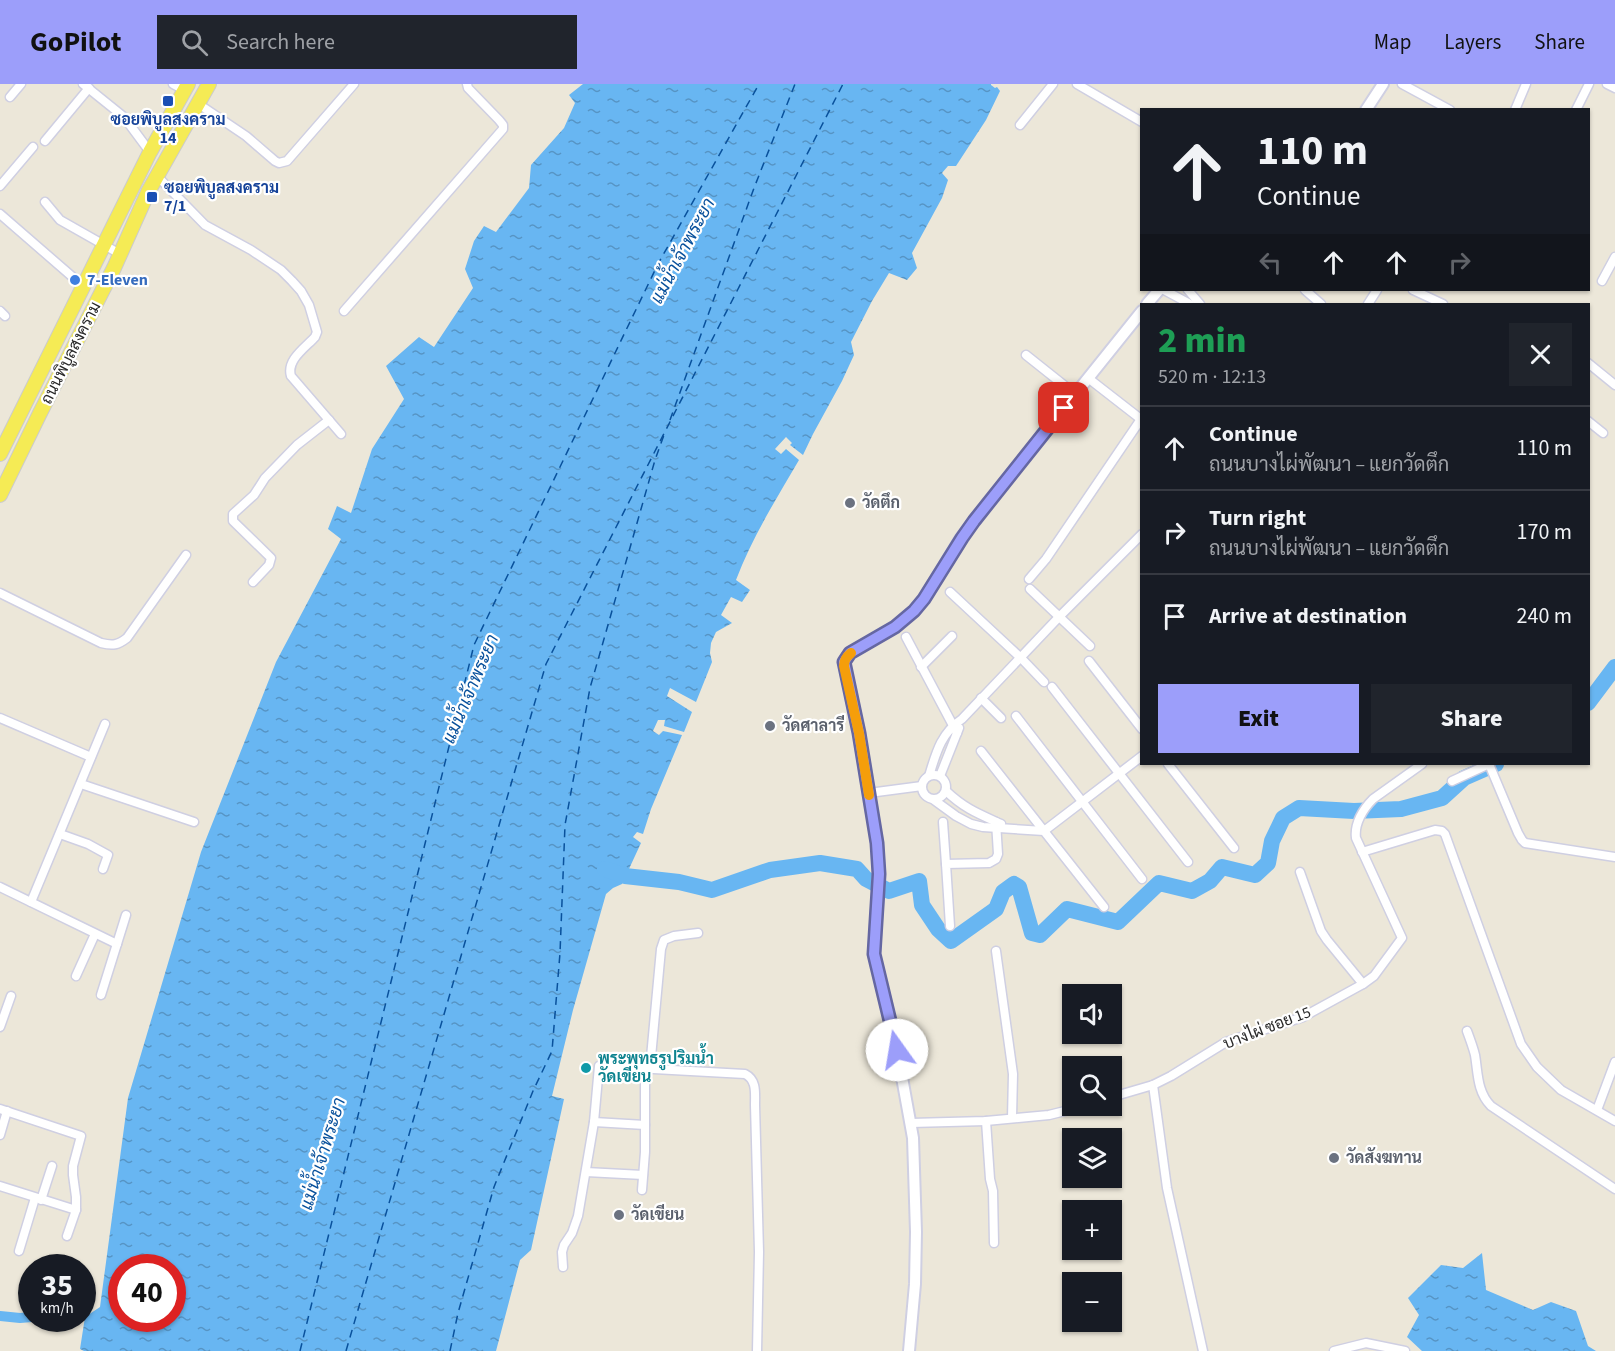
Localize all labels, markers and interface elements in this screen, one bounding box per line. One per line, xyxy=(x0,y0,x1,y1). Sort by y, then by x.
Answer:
search box xyxy=(157,15,577,69)
text: GoPilot xyxy=(30,22,121,62)
icon: search xyxy=(178,26,211,59)
text: Search here xyxy=(226,26,335,58)
text: Map xyxy=(1374,27,1411,57)
text: Layers xyxy=(1444,27,1501,57)
text: Share xyxy=(1534,27,1585,57)
marker: ซอยพิบูลสงคราม 14 xyxy=(161,94,175,108)
place label: ซอยพิบูลสงคราม 14 xyxy=(110,109,226,149)
text: 110 m xyxy=(1257,121,1368,181)
icon: ahead xyxy=(1158,132,1236,210)
place label: ซอยพิบูลสงคราม 7/1 xyxy=(164,177,279,217)
text: Continue xyxy=(1257,177,1360,216)
marker: ซอยพิบูลสงคราม 7/1 xyxy=(145,190,159,204)
water label: แม่น้ำเจ้าพระยา xyxy=(641,192,721,308)
icon: left xyxy=(1254,246,1287,279)
icon: ahead xyxy=(1317,246,1350,279)
icon: ahead xyxy=(1380,246,1413,279)
icon: right xyxy=(1443,246,1476,279)
place label: 7-Eleven xyxy=(87,269,148,291)
marker: 7-Eleven xyxy=(68,273,82,287)
street label: ถนนพิบูลสงคราม xyxy=(36,298,106,408)
text: 2 min xyxy=(1158,315,1246,366)
button: close xyxy=(1509,323,1572,386)
text: 520 m · 12:13 xyxy=(1158,363,1266,391)
pin xyxy=(1038,382,1089,433)
icon: arrive xyxy=(1047,391,1080,424)
text: Continue xyxy=(1209,418,1298,450)
icon: ahead xyxy=(1158,432,1191,465)
text: 110 m xyxy=(1517,432,1572,464)
text: ถนนบางไผ่พัฒนา – แยกวัดตึก xyxy=(1209,451,1449,479)
place label: วัดตึก xyxy=(862,492,900,514)
marker: วัดตึก xyxy=(843,496,857,510)
text: Turn right xyxy=(1209,502,1306,534)
icon: right xyxy=(1158,516,1191,549)
text: 170 m xyxy=(1517,516,1572,548)
text: ถนนบางไผ่พัฒนา – แยกวัดตึก xyxy=(1209,535,1449,563)
icon: arrive xyxy=(1158,600,1191,633)
text: Arrive at destination xyxy=(1209,600,1407,632)
text: 240 m xyxy=(1517,600,1572,632)
water label: แม่น้ำเจ้าพระยา xyxy=(433,629,505,747)
button: Exit xyxy=(1158,684,1359,753)
button: Share xyxy=(1371,684,1572,753)
place label: วัดศาลารี xyxy=(782,715,845,737)
marker: วัดศาลารี xyxy=(763,719,777,733)
map controls xyxy=(1062,984,1122,1332)
button: sound xyxy=(1062,984,1122,1044)
street label: บางไผ่ ซอย 15 xyxy=(1220,1000,1314,1055)
position arrow xyxy=(865,1018,929,1082)
place label: พระพุทธรูปริมน้ำ วัดเขียน xyxy=(598,1043,714,1088)
button: search xyxy=(1062,1056,1122,1116)
marker: พระพุทธรูปริมน้ำ วัดเขียน xyxy=(579,1061,593,1075)
water label: แม่น้ำเจ้าพระยา xyxy=(290,1093,352,1213)
button: layers xyxy=(1062,1128,1122,1188)
place label: วัดสังฆทาน xyxy=(1346,1147,1422,1169)
marker: วัดสังฆทาน xyxy=(1327,1151,1341,1165)
button: + xyxy=(1062,1200,1122,1260)
place label: วัดเขียน xyxy=(631,1204,685,1226)
marker: วัดเขียน xyxy=(612,1208,626,1222)
speed limit sign: 40 xyxy=(108,1254,186,1332)
text: 35 xyxy=(41,1264,73,1307)
button: − xyxy=(1062,1272,1122,1332)
text: km/h xyxy=(40,1298,74,1319)

